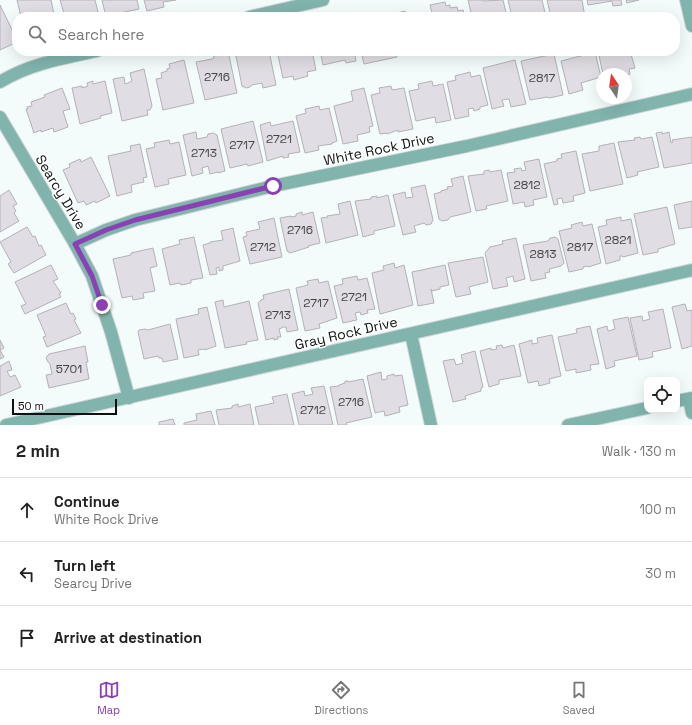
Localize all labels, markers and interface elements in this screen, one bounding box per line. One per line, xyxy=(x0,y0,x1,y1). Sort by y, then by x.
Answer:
search box xyxy=(12,12,680,56)
icon: search xyxy=(26,23,48,45)
text: Search here xyxy=(58,25,144,44)
north arrow xyxy=(596,68,632,104)
house number: 2716 xyxy=(204,69,230,85)
house number: 2817 xyxy=(529,70,555,86)
street label: White Rock Drive xyxy=(322,128,436,170)
house number: 2721 xyxy=(266,131,292,147)
house number: 2717 xyxy=(229,137,255,153)
house number: 2713 xyxy=(191,145,217,161)
street label: Searcy Drive xyxy=(32,151,90,233)
route start xyxy=(264,177,282,195)
house number: 2812 xyxy=(514,177,540,193)
house number: 2716 xyxy=(287,222,313,238)
house number: 2821 xyxy=(605,232,631,248)
house number: 2712 xyxy=(250,239,276,255)
house number: 2817 xyxy=(567,239,593,255)
house number: 2813 xyxy=(530,246,556,262)
house number: 2721 xyxy=(341,289,367,305)
house number: 2717 xyxy=(303,295,329,311)
route end xyxy=(93,296,111,314)
house number: 2713 xyxy=(265,307,291,323)
street label: Gray Rock Drive xyxy=(293,312,399,354)
house number: 5701 xyxy=(56,361,82,377)
map controls xyxy=(644,377,680,413)
button: locate xyxy=(644,377,680,413)
house number: 2716 xyxy=(338,394,364,410)
scale bar xyxy=(12,397,117,416)
text: 50 m xyxy=(18,399,44,413)
house number: 2712 xyxy=(300,402,326,418)
text: 2 min xyxy=(16,440,60,462)
text: Walk · 130 m xyxy=(602,443,676,460)
text: Continue xyxy=(54,492,120,511)
icon: ahead xyxy=(16,499,38,521)
text: 100 m xyxy=(639,501,676,518)
text: White Rock Drive xyxy=(54,511,159,528)
text: Turn left xyxy=(54,556,116,575)
icon: left xyxy=(16,563,38,585)
text: 30 m xyxy=(645,565,676,582)
text: Searcy Drive xyxy=(54,575,132,592)
icon: arrive xyxy=(16,627,38,649)
text: Arrive at destination xyxy=(54,628,202,647)
tab: Map xyxy=(97,679,120,717)
tab: Directions xyxy=(314,679,368,717)
tab: Saved xyxy=(563,679,595,717)

